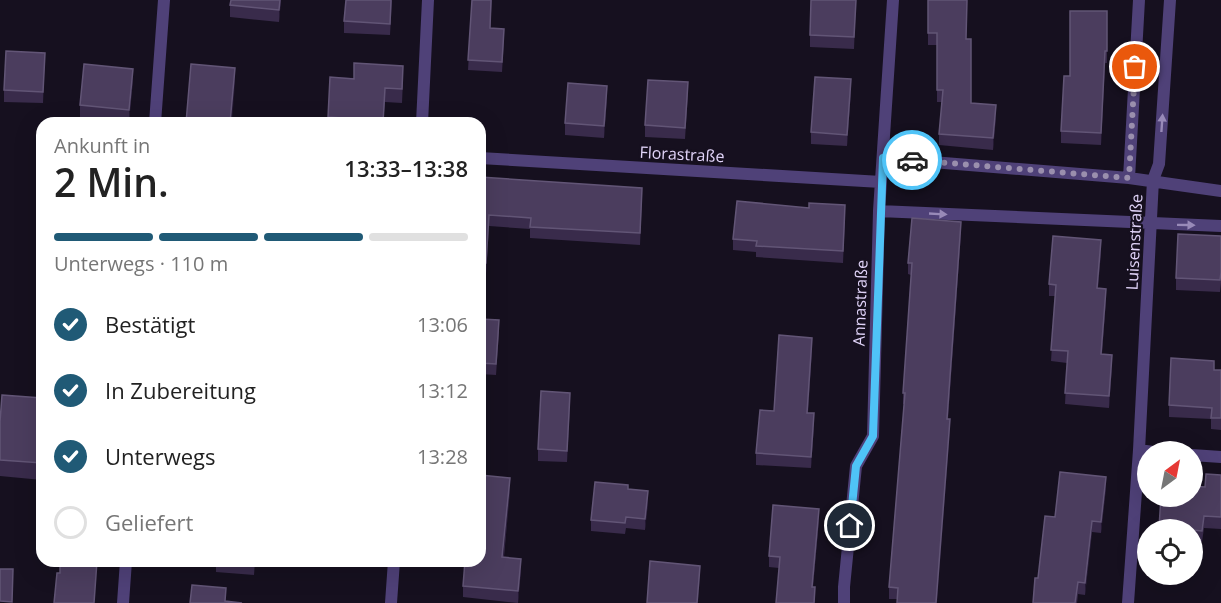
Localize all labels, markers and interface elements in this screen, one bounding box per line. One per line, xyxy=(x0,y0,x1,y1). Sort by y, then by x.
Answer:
pin xyxy=(1109,41,1160,92)
icon: bag xyxy=(1118,50,1151,83)
one-way arrow xyxy=(1157,113,1166,132)
courier xyxy=(882,130,942,190)
text: Ankunft in xyxy=(54,132,150,159)
street label: Florastraße xyxy=(639,141,725,167)
icon: car xyxy=(896,144,929,177)
text: 13:33–13:38 xyxy=(344,153,468,183)
text: 2 Min. xyxy=(54,155,169,208)
street label: Luisenstraße xyxy=(1120,193,1148,291)
one-way arrow xyxy=(928,210,947,219)
one-way arrow xyxy=(1177,220,1196,230)
text: Unterwegs · 110 m xyxy=(54,250,228,277)
street label: Annastraße xyxy=(848,259,873,347)
icon: check xyxy=(54,308,87,341)
text: Bestätigt xyxy=(105,309,195,339)
text: 13:06 xyxy=(417,311,468,338)
icon: check xyxy=(54,374,87,407)
text: In Zubereitung xyxy=(105,375,256,405)
text: 13:12 xyxy=(417,377,468,404)
icon: check xyxy=(54,440,87,473)
text: Unterwegs xyxy=(105,441,216,471)
north arrow xyxy=(1137,441,1203,507)
map controls xyxy=(1137,441,1203,585)
text: 13:28 xyxy=(417,443,468,470)
pin xyxy=(824,500,875,551)
text: Geliefert xyxy=(105,507,193,537)
icon: home xyxy=(833,509,866,542)
button: locate xyxy=(1137,519,1203,585)

